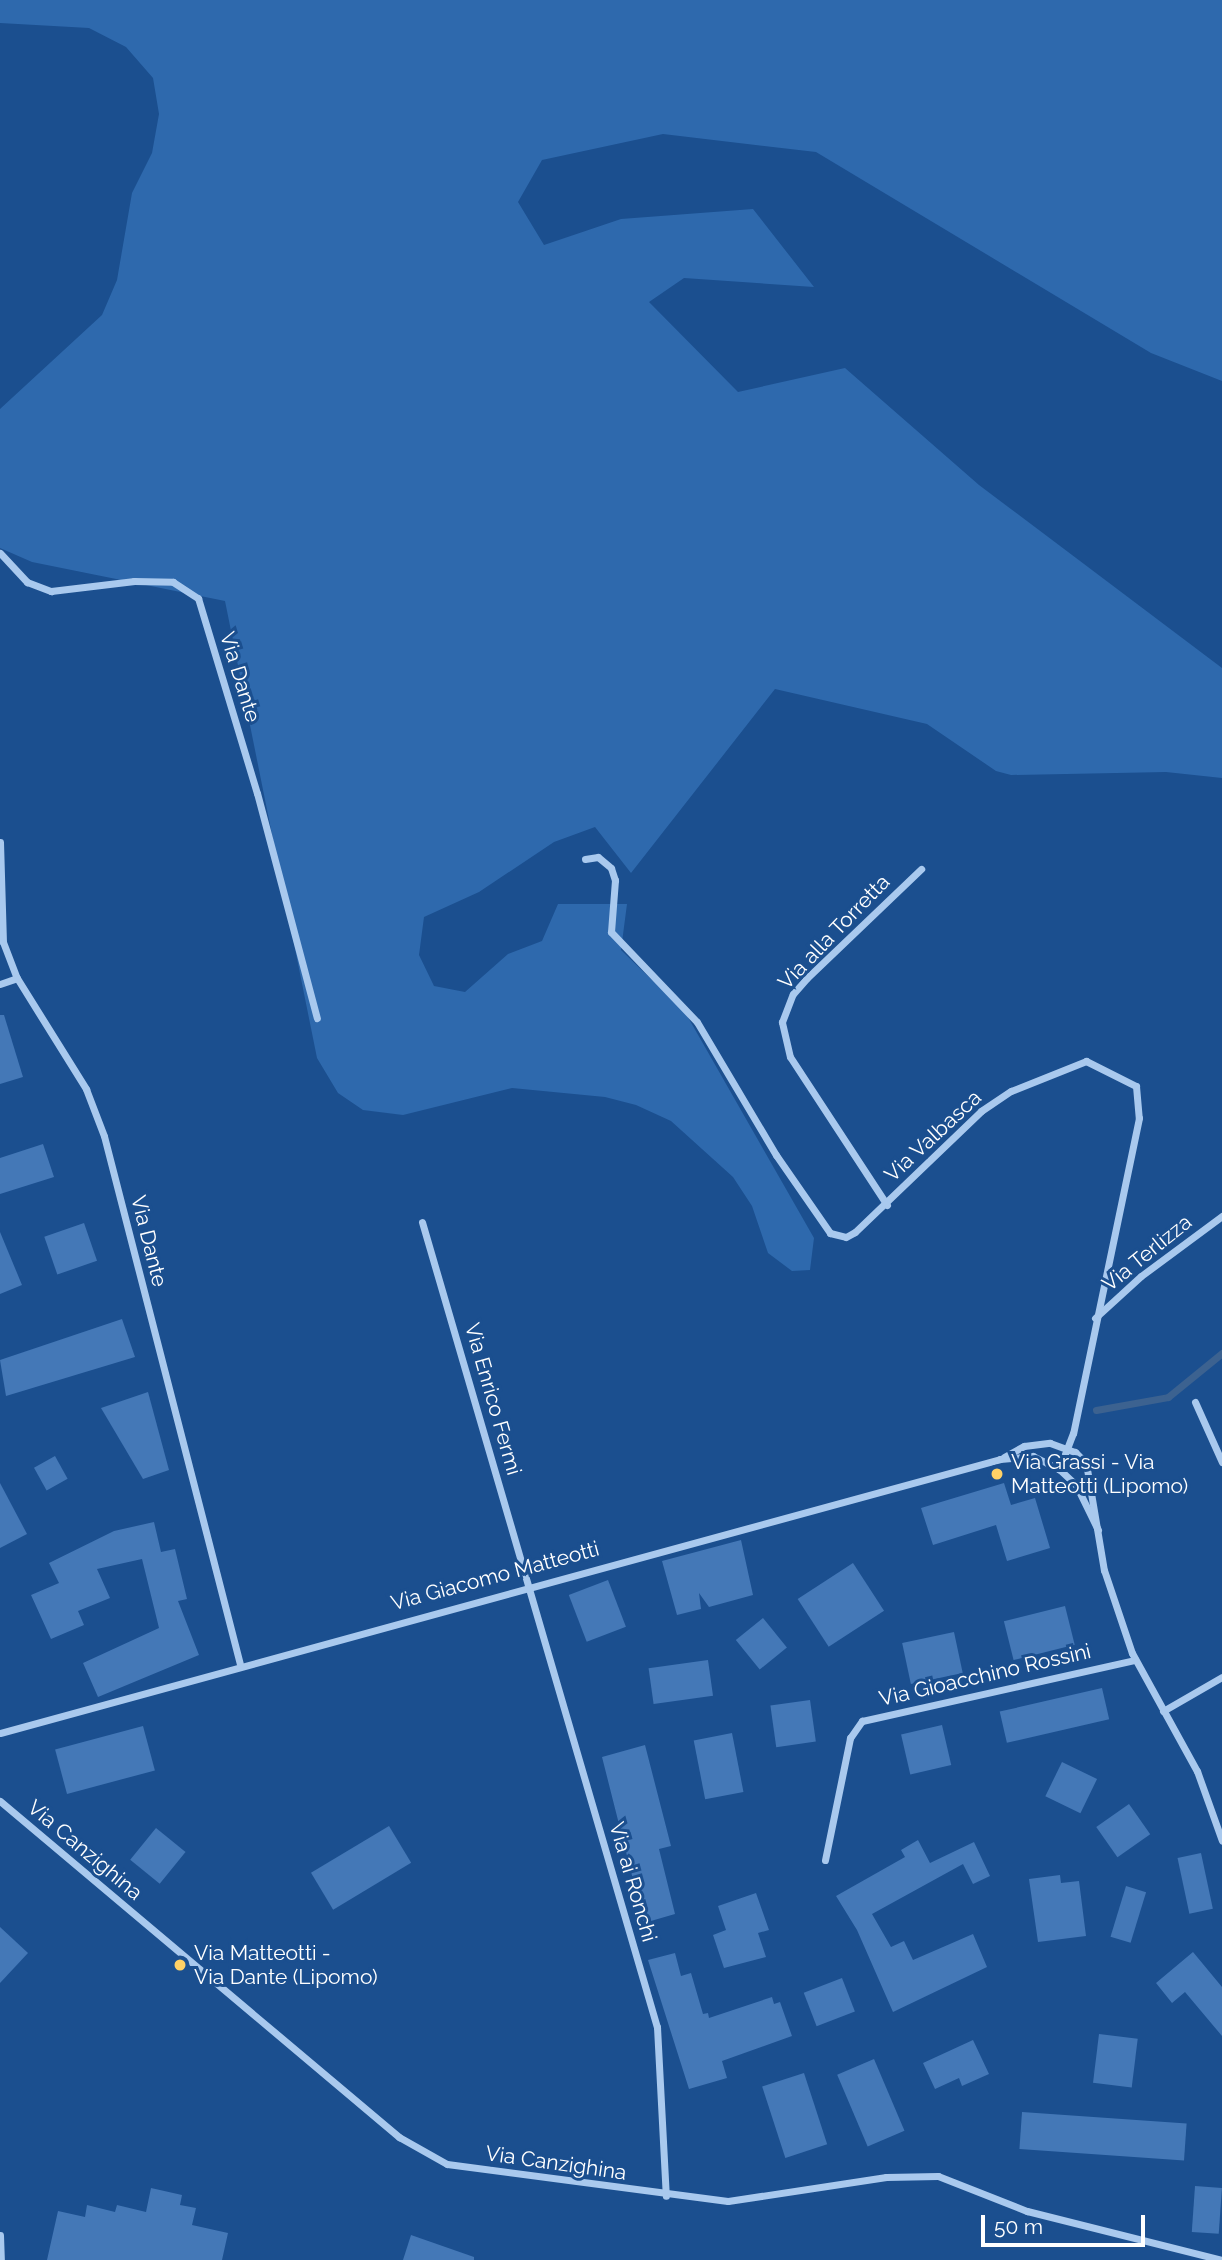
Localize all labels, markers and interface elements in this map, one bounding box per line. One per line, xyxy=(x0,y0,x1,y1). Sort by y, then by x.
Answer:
street label: Via Dante xyxy=(214,629,266,725)
street label: Via alla Torretta xyxy=(773,869,895,995)
street label: Via Valbasca xyxy=(879,1085,987,1187)
street label: Via Dante xyxy=(125,1193,173,1289)
street label: Via Terlizza xyxy=(1097,1209,1197,1297)
street label: Via Enrico Fermi xyxy=(459,1320,527,1478)
place label: Via Grassi - Via Matteotti (Lipomo) xyxy=(1011,1449,1188,1499)
marker: Via Grassi - Via Matteotti (Lipomo) xyxy=(989,1466,1005,1482)
street label: Via Giacomo Matteotti xyxy=(388,1536,602,1616)
street label: Via Gioacchino Rossini xyxy=(877,1638,1093,1712)
street label: Via Canzighina xyxy=(22,1795,148,1905)
street label: Via ai Ronchi xyxy=(604,1819,662,1945)
place label: Via Matteotti - Via Dante (Lipomo) xyxy=(194,1940,378,1990)
marker: Via Matteotti - Via Dante (Lipomo) xyxy=(172,1957,188,1973)
street label: Via Canzighina xyxy=(484,2141,628,2185)
scale bar xyxy=(984,2200,1148,2244)
text: 50 m xyxy=(994,2214,1043,2239)

